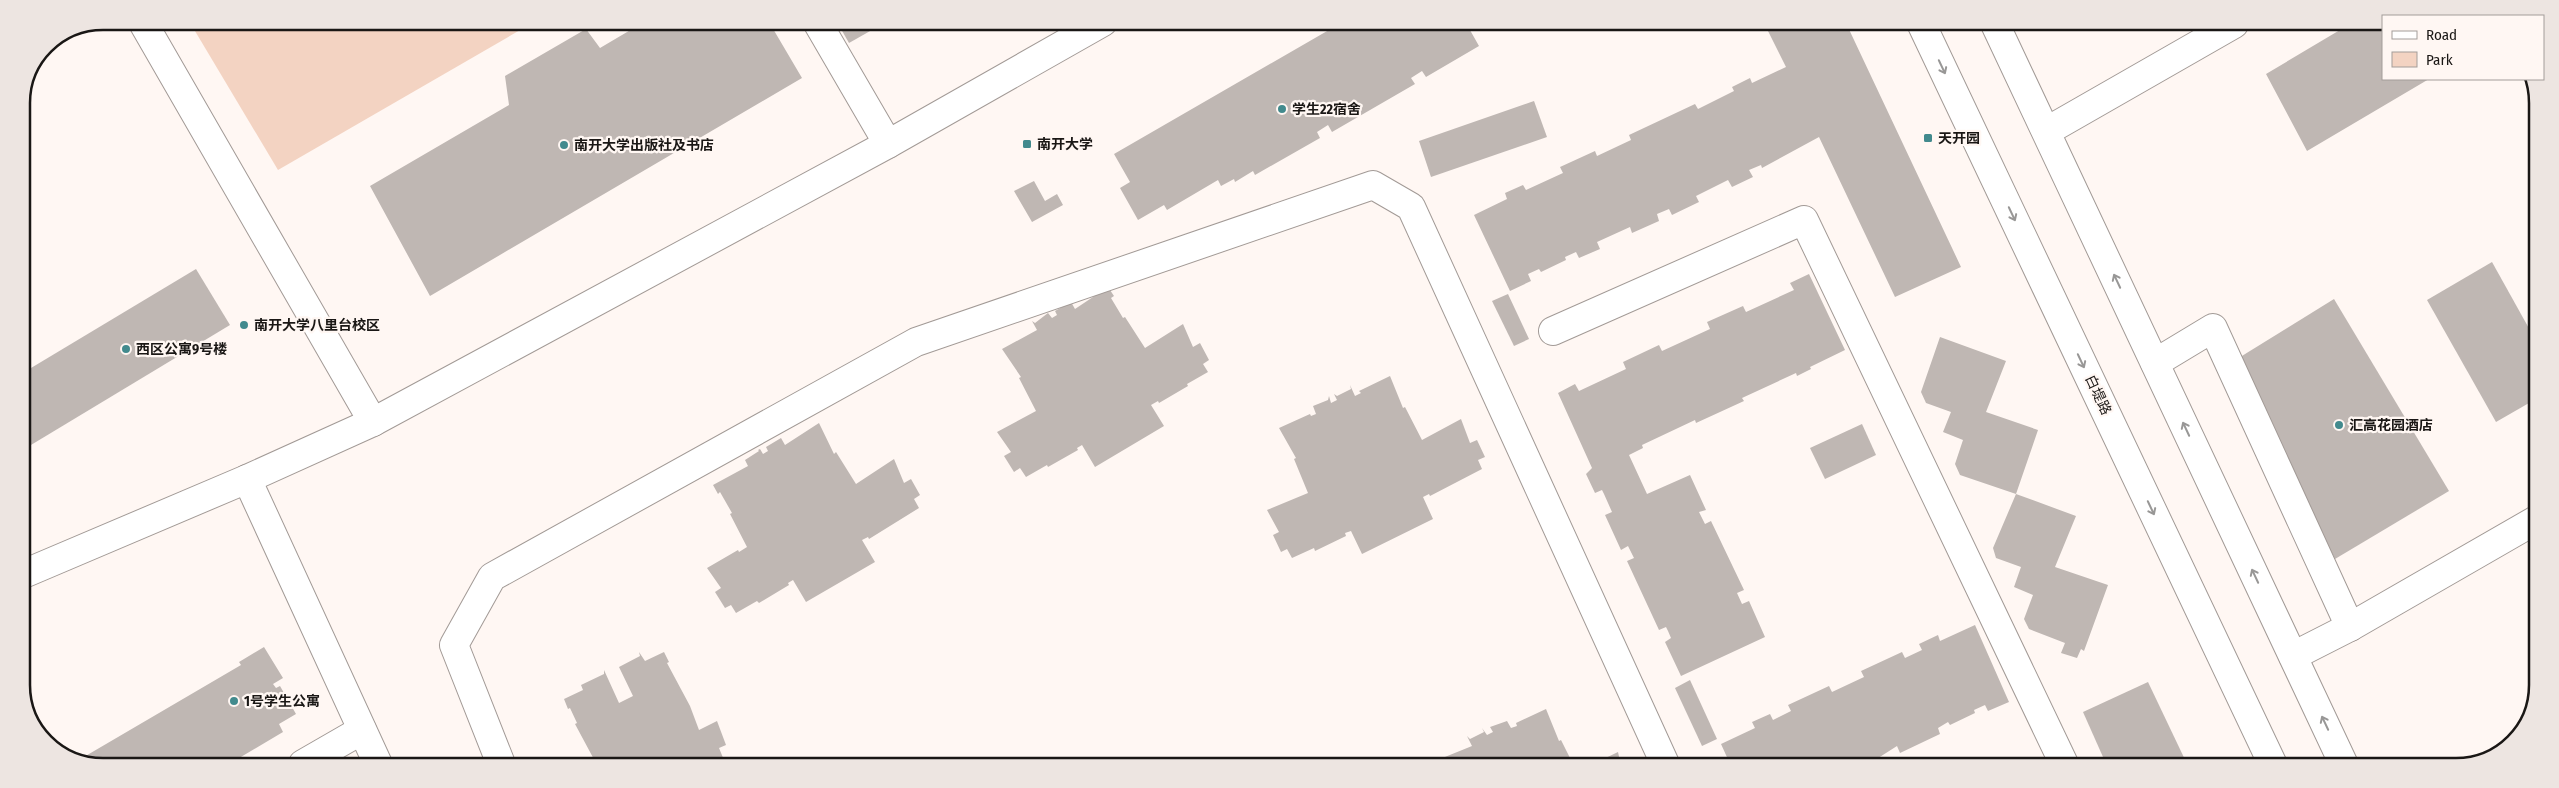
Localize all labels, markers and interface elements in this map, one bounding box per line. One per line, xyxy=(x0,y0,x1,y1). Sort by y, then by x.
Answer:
legend xyxy=(2382,15,2544,80)
text: Road xyxy=(2426,26,2457,44)
text: Park xyxy=(2426,51,2453,69)
one-way arrow xyxy=(1937,60,1947,75)
place label: 学生22宿舍 xyxy=(1292,101,1361,118)
marker: 学生22宿舍 xyxy=(1276,103,1288,115)
place label: 天开园 xyxy=(1938,130,1980,147)
marker: 天开园 xyxy=(1922,132,1934,144)
place label: 南开大学 xyxy=(1037,136,1093,153)
place label: 南开大学出版社及书店 xyxy=(574,137,714,154)
marker: 南开大学 xyxy=(1021,138,1033,150)
marker: 南开大学出版社及书店 xyxy=(558,139,570,151)
one-way arrow xyxy=(2007,206,2017,221)
one-way arrow xyxy=(2112,274,2122,289)
place label: 南开大学八里台校区 xyxy=(254,317,380,334)
marker: 南开大学八里台校区 xyxy=(238,319,250,331)
place label: 西区公寓9号楼 xyxy=(136,341,227,358)
marker: 西区公寓9号楼 xyxy=(120,343,132,355)
one-way arrow xyxy=(2077,353,2087,368)
street label: 白堤路 xyxy=(2081,372,2115,418)
place label: 汇高花园酒店 xyxy=(2349,417,2433,434)
marker: 汇高花园酒店 xyxy=(2333,419,2345,431)
one-way arrow xyxy=(2181,421,2191,436)
one-way arrow xyxy=(2147,500,2156,515)
one-way arrow xyxy=(2250,569,2259,584)
place label: 1号学生公寓 xyxy=(244,693,320,710)
marker: 1号学生公寓 xyxy=(228,695,240,707)
one-way arrow xyxy=(2319,715,2329,730)

